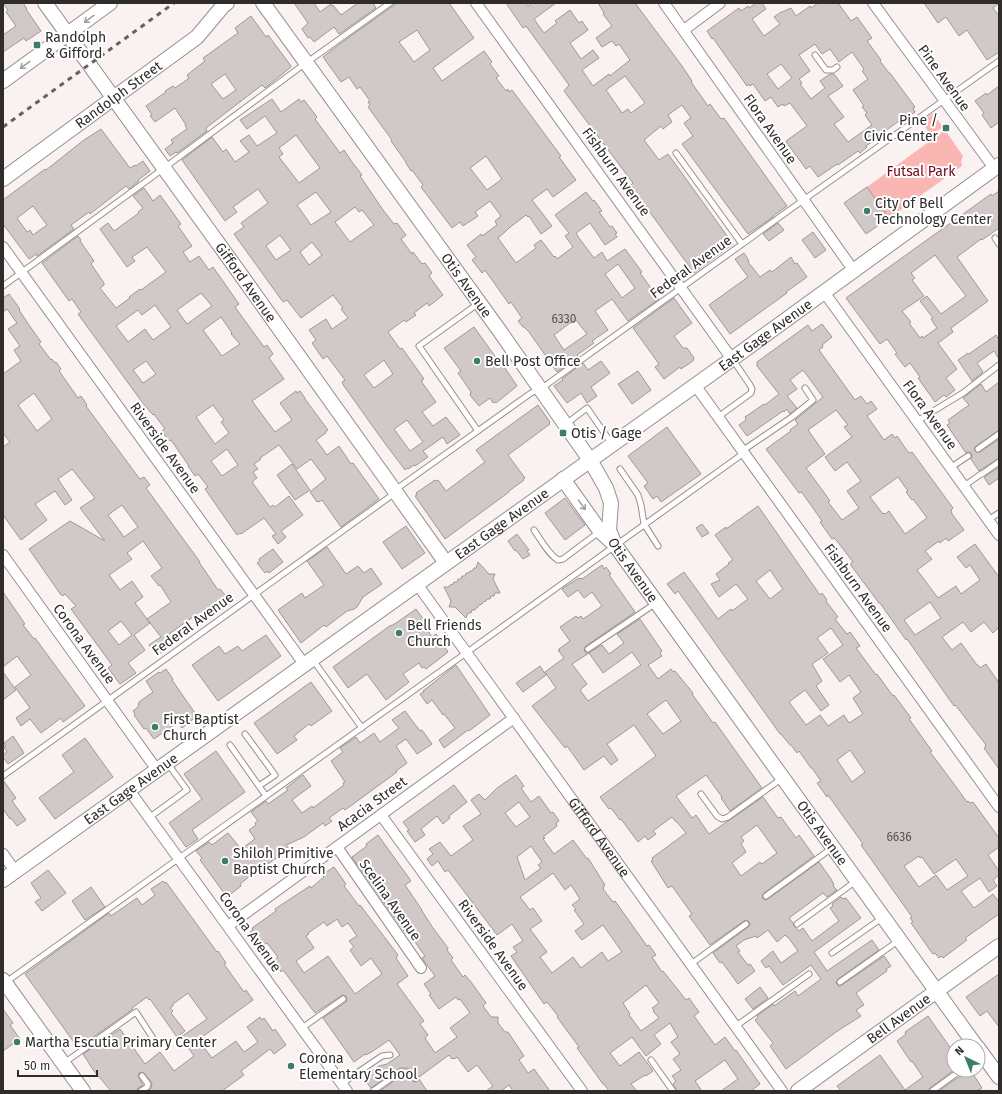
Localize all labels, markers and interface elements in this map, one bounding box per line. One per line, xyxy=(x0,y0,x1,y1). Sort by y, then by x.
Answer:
one-way arrow xyxy=(83,14,94,23)
place label: Randolph & Gifford xyxy=(45,29,106,62)
marker: Randolph & Gifford xyxy=(32,40,42,50)
street label: Pine Avenue xyxy=(914,41,974,115)
street label: Randolph Street xyxy=(72,57,166,132)
one-way arrow xyxy=(19,61,30,69)
street label: Flora Avenue xyxy=(740,91,800,167)
place label: Pine / Civic Center xyxy=(864,112,939,145)
marker: Pine / Civic Center xyxy=(941,123,951,133)
street label: Fishburn Avenue xyxy=(578,124,654,220)
park label: Futsal Park xyxy=(887,163,956,180)
place label: City of Bell Technology Center xyxy=(875,195,992,228)
marker: City of Bell Technology Center xyxy=(862,206,872,216)
street label: Federal Avenue xyxy=(647,232,735,302)
street label: Gifford Avenue xyxy=(212,239,280,325)
street label: Otis Avenue xyxy=(438,250,496,321)
street label: East Gage Avenue xyxy=(715,295,815,374)
house number: 6330 xyxy=(552,312,577,326)
place label: Bell Post Office xyxy=(485,353,581,370)
marker: Bell Post Office xyxy=(472,356,482,366)
street label: Flora Avenue xyxy=(899,377,961,453)
street label: Riverside Avenue xyxy=(126,399,204,497)
place label: Otis / Gage xyxy=(571,425,642,442)
marker: Otis / Gage xyxy=(558,428,568,438)
street label: East Gage Avenue xyxy=(451,484,552,563)
one-way arrow xyxy=(578,499,586,510)
street label: Otis Avenue xyxy=(605,535,662,606)
street label: Fishburn Avenue xyxy=(820,540,896,636)
street label: Federal Avenue xyxy=(149,589,237,659)
street label: Corona Avenue xyxy=(49,601,119,687)
place label: Bell Friends Church xyxy=(407,617,482,650)
marker: Bell Friends Church xyxy=(394,628,404,638)
place label: First Baptist Church xyxy=(163,711,240,744)
marker: First Baptist Church xyxy=(150,722,160,732)
street label: East Gage Avenue xyxy=(80,749,181,828)
street label: Acacia Street xyxy=(334,772,411,835)
street label: Gifford Avenue xyxy=(565,794,634,880)
street label: Otis Avenue xyxy=(793,797,851,868)
house number: 6636 xyxy=(886,830,912,844)
place label: Shiloh Primitive Baptist Church xyxy=(233,845,334,878)
marker: Shiloh Primitive Baptist Church xyxy=(220,856,230,866)
street label: Scelina Avenue xyxy=(356,856,424,944)
street label: Corona Avenue xyxy=(215,889,285,975)
street label: Riverside Avenue xyxy=(454,896,532,994)
street label: Bell Avenue xyxy=(863,990,934,1047)
place label: Martha Escutia Primary Center xyxy=(25,1034,217,1051)
marker: Martha Escutia Primary Center xyxy=(12,1037,22,1047)
north arrow xyxy=(946,1038,986,1078)
text: N xyxy=(952,1044,967,1058)
place label: Corona Elementary School xyxy=(299,1050,417,1083)
scale bar xyxy=(18,1052,97,1078)
text: 50 m xyxy=(24,1059,50,1073)
marker: Corona Elementary School xyxy=(286,1061,296,1071)

